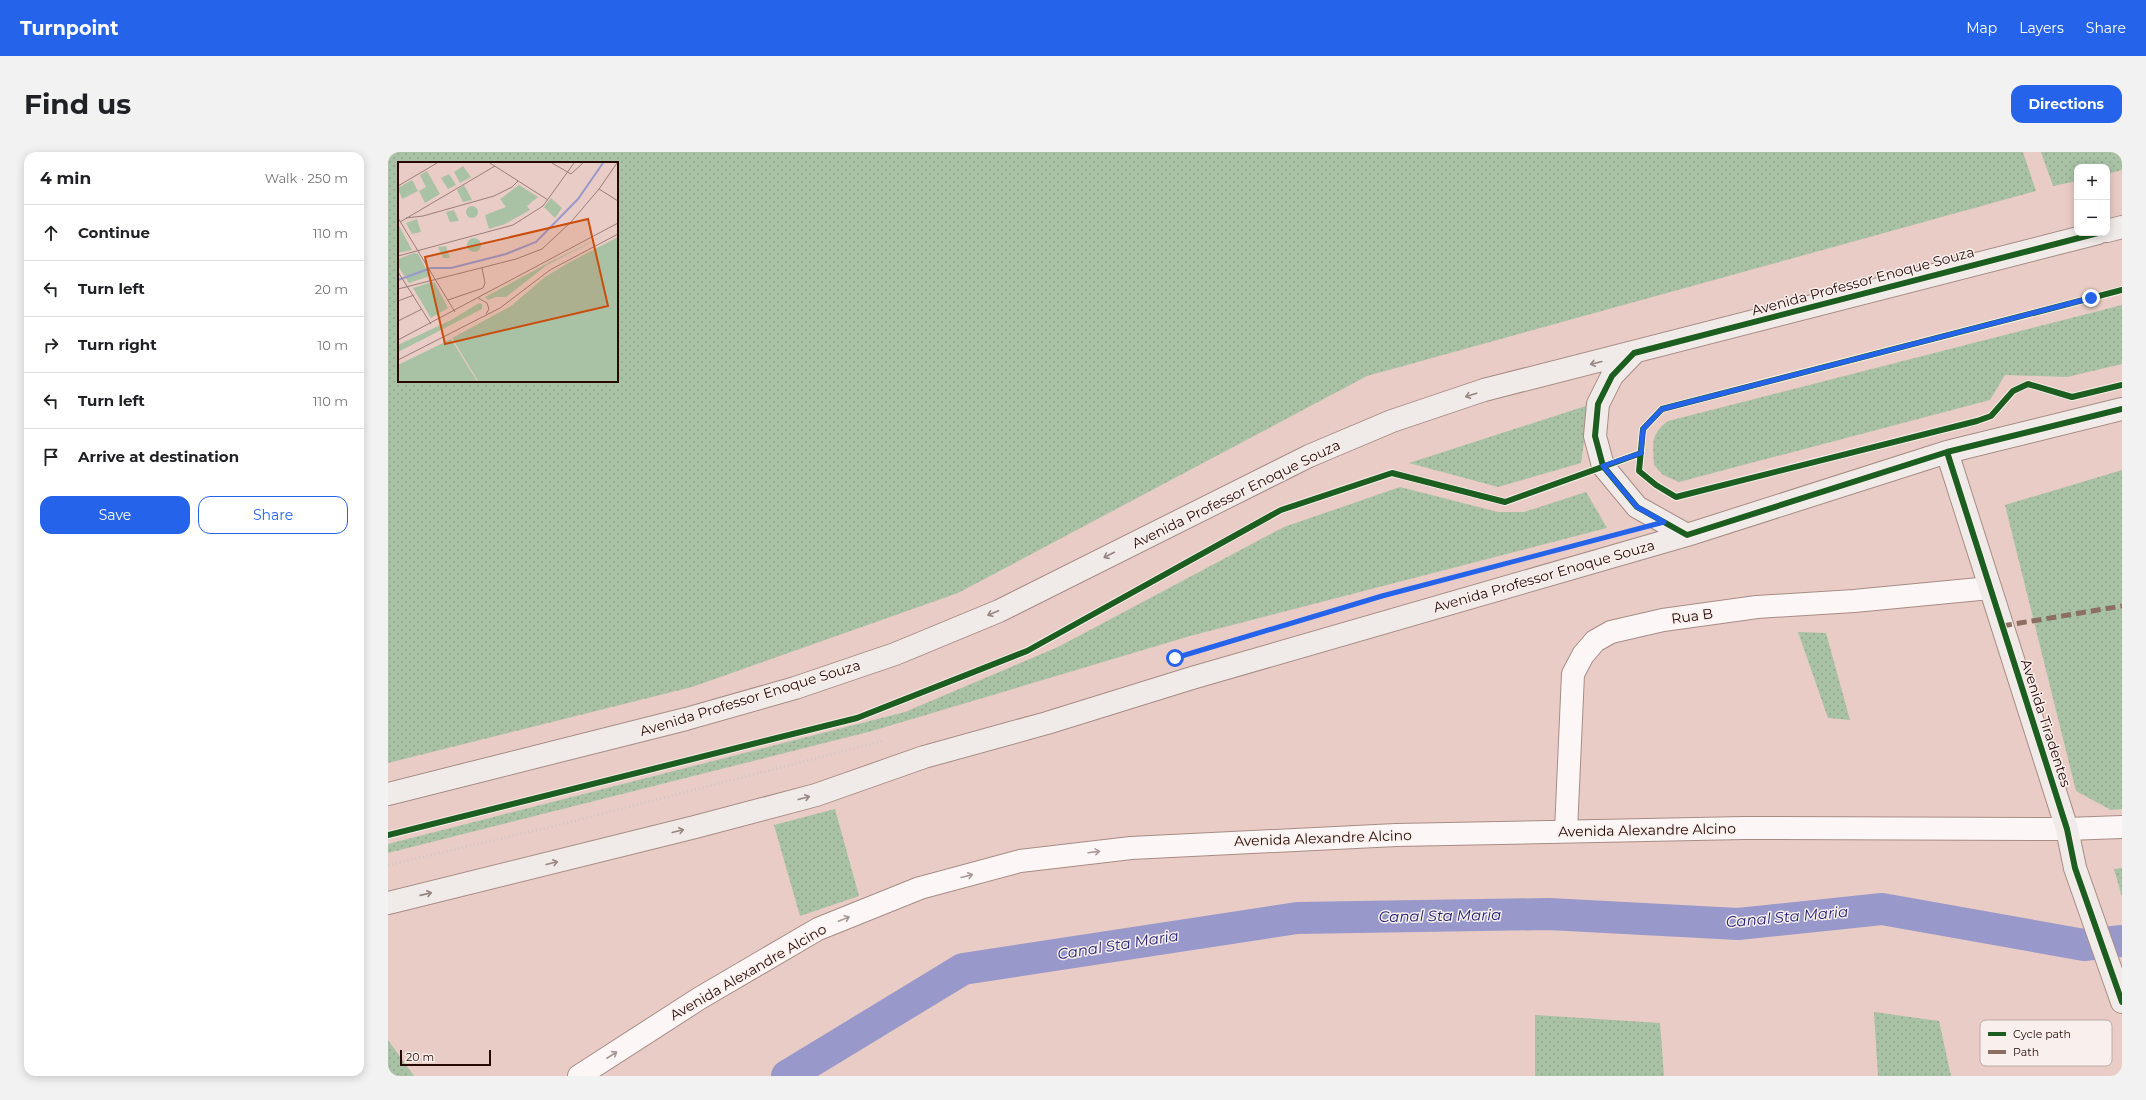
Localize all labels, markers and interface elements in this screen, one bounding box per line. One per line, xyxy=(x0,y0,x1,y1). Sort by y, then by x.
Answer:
text: Turnpoint xyxy=(20,17,119,40)
text: Map xyxy=(1966,19,1997,37)
text: Layers xyxy=(2019,19,2064,37)
text: Share xyxy=(2086,19,2126,37)
button: Directions xyxy=(2011,85,2122,123)
text: Find us xyxy=(24,87,131,121)
inset map xyxy=(398,162,618,382)
map controls xyxy=(2074,164,2110,236)
button: + xyxy=(2074,164,2110,200)
text: 4 min xyxy=(40,168,91,188)
text: Walk · 250 m xyxy=(265,170,348,186)
button: − xyxy=(2074,200,2110,236)
icon: ahead xyxy=(40,222,62,244)
text: Continue xyxy=(78,223,150,242)
text: 110 m xyxy=(313,225,348,241)
street label: Avenida Professor Enoque Souza xyxy=(1750,243,1976,319)
icon: left xyxy=(40,278,62,300)
text: Turn left xyxy=(78,279,145,298)
text: 20 m xyxy=(315,281,348,297)
route end xyxy=(2082,289,2100,307)
icon: right xyxy=(40,334,62,356)
text: Turn right xyxy=(78,335,157,354)
text: 10 m xyxy=(318,337,348,353)
one-way arrow xyxy=(1590,359,1603,367)
icon: left xyxy=(40,390,62,412)
text: Turn left xyxy=(78,391,145,410)
one-way arrow xyxy=(1464,392,1477,399)
text: 110 m xyxy=(313,393,348,409)
street label: Avenida Professor Enoque Souza xyxy=(1129,436,1343,552)
icon: arrive xyxy=(40,446,62,468)
text: Arrive at destination xyxy=(78,447,239,466)
button: Save xyxy=(40,496,190,534)
button: Share xyxy=(198,496,348,534)
street label: Avenida Professor Enoque Souza xyxy=(1431,536,1657,616)
one-way arrow xyxy=(1103,552,1115,559)
street label: Rua B xyxy=(1670,604,1714,628)
one-way arrow xyxy=(987,610,999,617)
route start xyxy=(1166,649,1184,667)
street label: Avenida Professor Enoque Souza xyxy=(638,656,862,740)
street label: Avenida Tiradentes xyxy=(2017,657,2075,789)
one-way arrow xyxy=(797,794,810,801)
street label: Avenida Alexandre Alcino xyxy=(1558,819,1736,841)
street label: Avenida Alexandre Alcino xyxy=(1234,826,1412,850)
one-way arrow xyxy=(671,827,684,835)
one-way arrow xyxy=(1087,848,1100,856)
one-way arrow xyxy=(545,859,558,866)
one-way arrow xyxy=(960,871,973,879)
one-way arrow xyxy=(419,890,432,897)
water label: Canal Sta Maria xyxy=(1725,902,1849,931)
water label: Canal Sta Maria xyxy=(1379,905,1501,926)
one-way arrow xyxy=(838,914,850,922)
street label: Avenida Alexandre Alcino xyxy=(666,920,830,1024)
water label: Canal Sta Maria xyxy=(1056,926,1180,963)
legend xyxy=(1980,1020,2112,1066)
text: Cycle path xyxy=(2013,1027,2071,1041)
text: Path xyxy=(2013,1045,2039,1059)
scale bar xyxy=(400,1048,491,1067)
text: 20 m xyxy=(406,1050,434,1064)
one-way arrow xyxy=(606,1051,617,1059)

